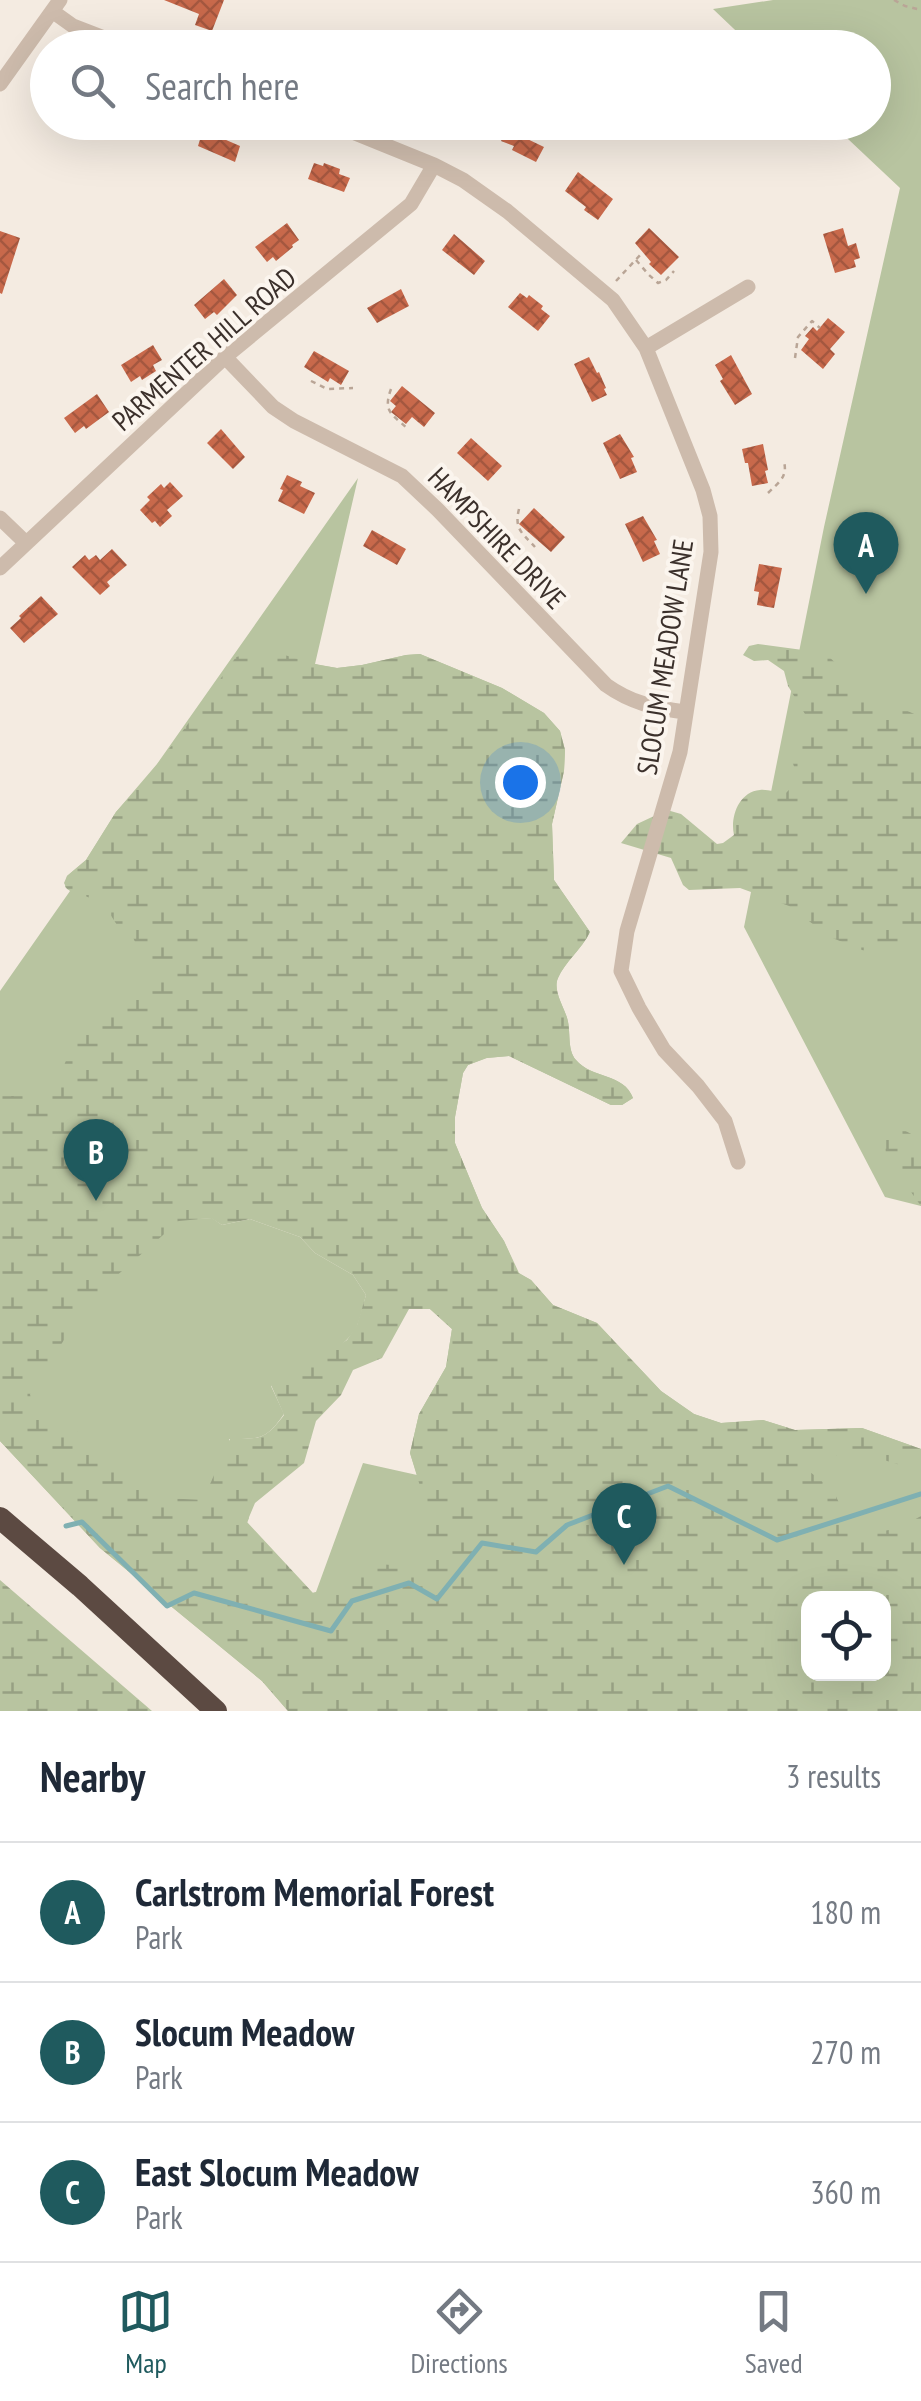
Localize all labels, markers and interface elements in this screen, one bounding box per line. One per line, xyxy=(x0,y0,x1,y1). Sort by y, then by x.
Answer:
search box xyxy=(30,30,891,140)
icon: search xyxy=(65,58,120,113)
text: Search here xyxy=(145,61,299,110)
street label: PARMENTER HILL ROAD xyxy=(104,259,303,439)
street label: HAMPSHIRE DRIVE xyxy=(420,459,574,616)
pin: A xyxy=(834,512,898,594)
street label: SLOCUM MEADOW LANE xyxy=(628,537,701,777)
your location xyxy=(495,757,546,808)
pin: B xyxy=(64,1118,128,1201)
pin: C xyxy=(592,1482,656,1565)
map controls xyxy=(801,1591,891,1681)
button: locate xyxy=(801,1591,891,1681)
text: Nearby xyxy=(40,1749,145,1804)
text: 3 results xyxy=(786,1755,881,1797)
text: Carlstrom Memorial Forest xyxy=(135,1867,494,1916)
text: A xyxy=(64,1891,81,1933)
text: 180 m xyxy=(810,1891,881,1933)
text: Park xyxy=(135,1916,183,1958)
text: Slocum Meadow xyxy=(135,2007,354,2056)
text: B xyxy=(65,2031,80,2073)
text: 270 m xyxy=(810,2031,881,2073)
text: Park xyxy=(135,2056,183,2098)
text: East Slocum Meadow xyxy=(135,2147,419,2196)
text: C xyxy=(65,2171,80,2213)
text: 360 m xyxy=(810,2171,881,2213)
text: Park xyxy=(135,2196,183,2238)
tab: Map xyxy=(118,2284,173,2381)
tab: Directions xyxy=(410,2284,508,2381)
tab: Saved xyxy=(745,2284,803,2381)

